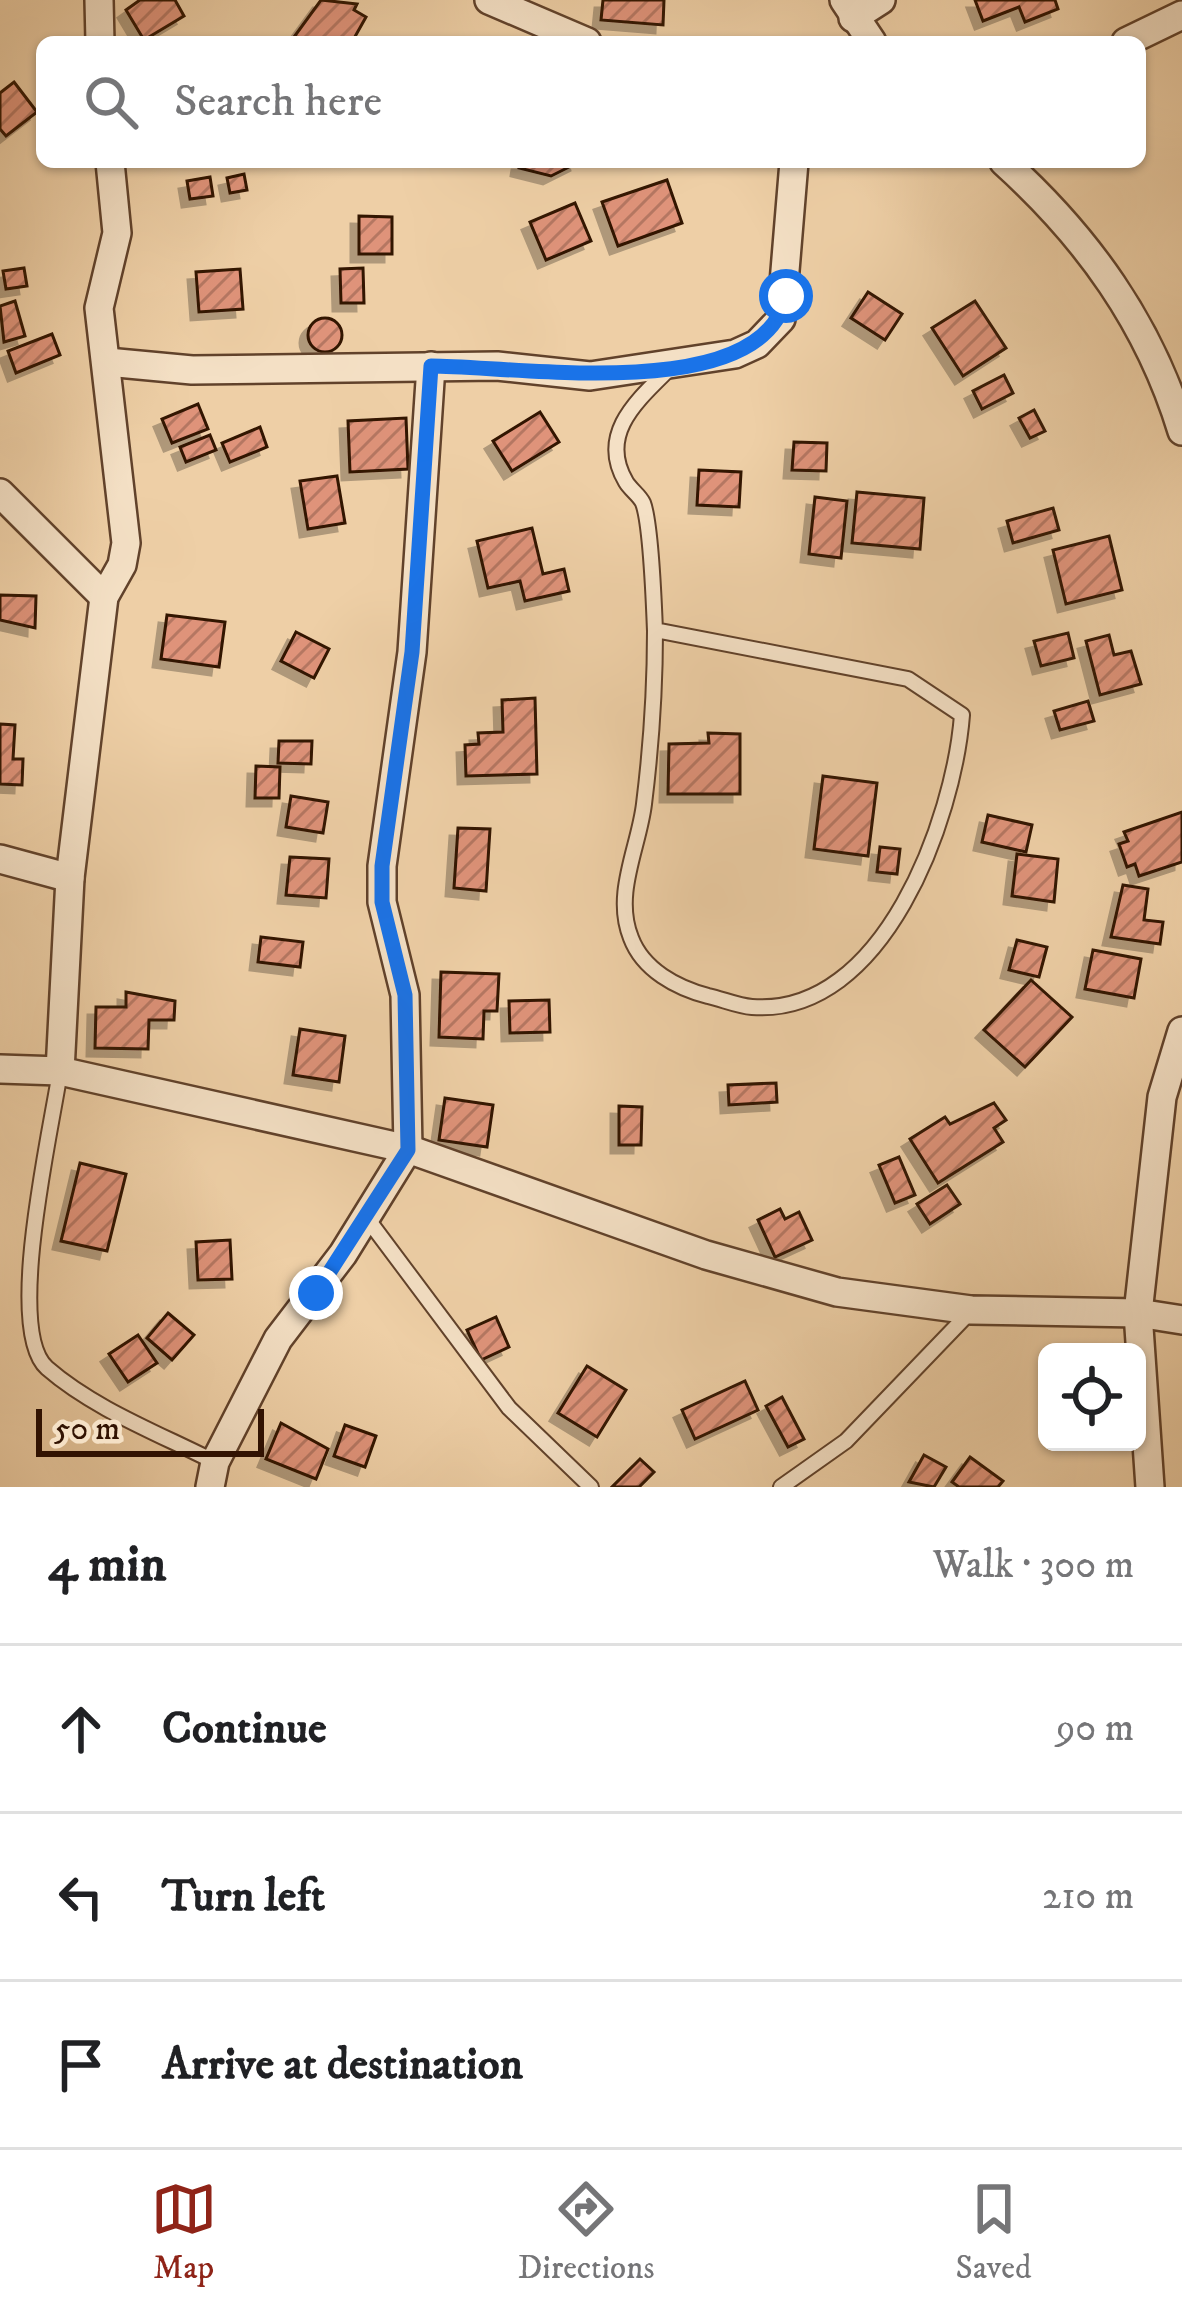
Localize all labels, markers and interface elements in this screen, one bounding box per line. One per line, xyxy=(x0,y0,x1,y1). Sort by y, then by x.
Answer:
search box xyxy=(36,36,1146,168)
icon: search xyxy=(78,69,144,135)
text: Search here xyxy=(174,74,382,130)
route start xyxy=(759,269,813,323)
route end xyxy=(289,1266,343,1320)
map controls xyxy=(1038,1343,1146,1451)
button: locate xyxy=(1038,1343,1146,1451)
scale bar xyxy=(36,1403,264,1456)
text: 50 m xyxy=(54,1409,120,1450)
text: 4 min xyxy=(48,1533,166,1597)
text: Walk · 300 m xyxy=(933,1541,1134,1590)
icon: ahead xyxy=(48,1696,114,1762)
text: Continue xyxy=(162,1701,327,1757)
text: 90 m xyxy=(1056,1704,1134,1753)
icon: left xyxy=(48,1864,114,1930)
text: Turn left xyxy=(162,1869,325,1925)
text: 210 m xyxy=(1042,1872,1134,1921)
icon: arrive xyxy=(48,2032,114,2098)
text: Arrive at destination xyxy=(162,2037,523,2093)
tab: Map xyxy=(151,2176,217,2289)
tab: Directions xyxy=(518,2176,654,2289)
tab: Saved xyxy=(956,2176,1031,2289)

